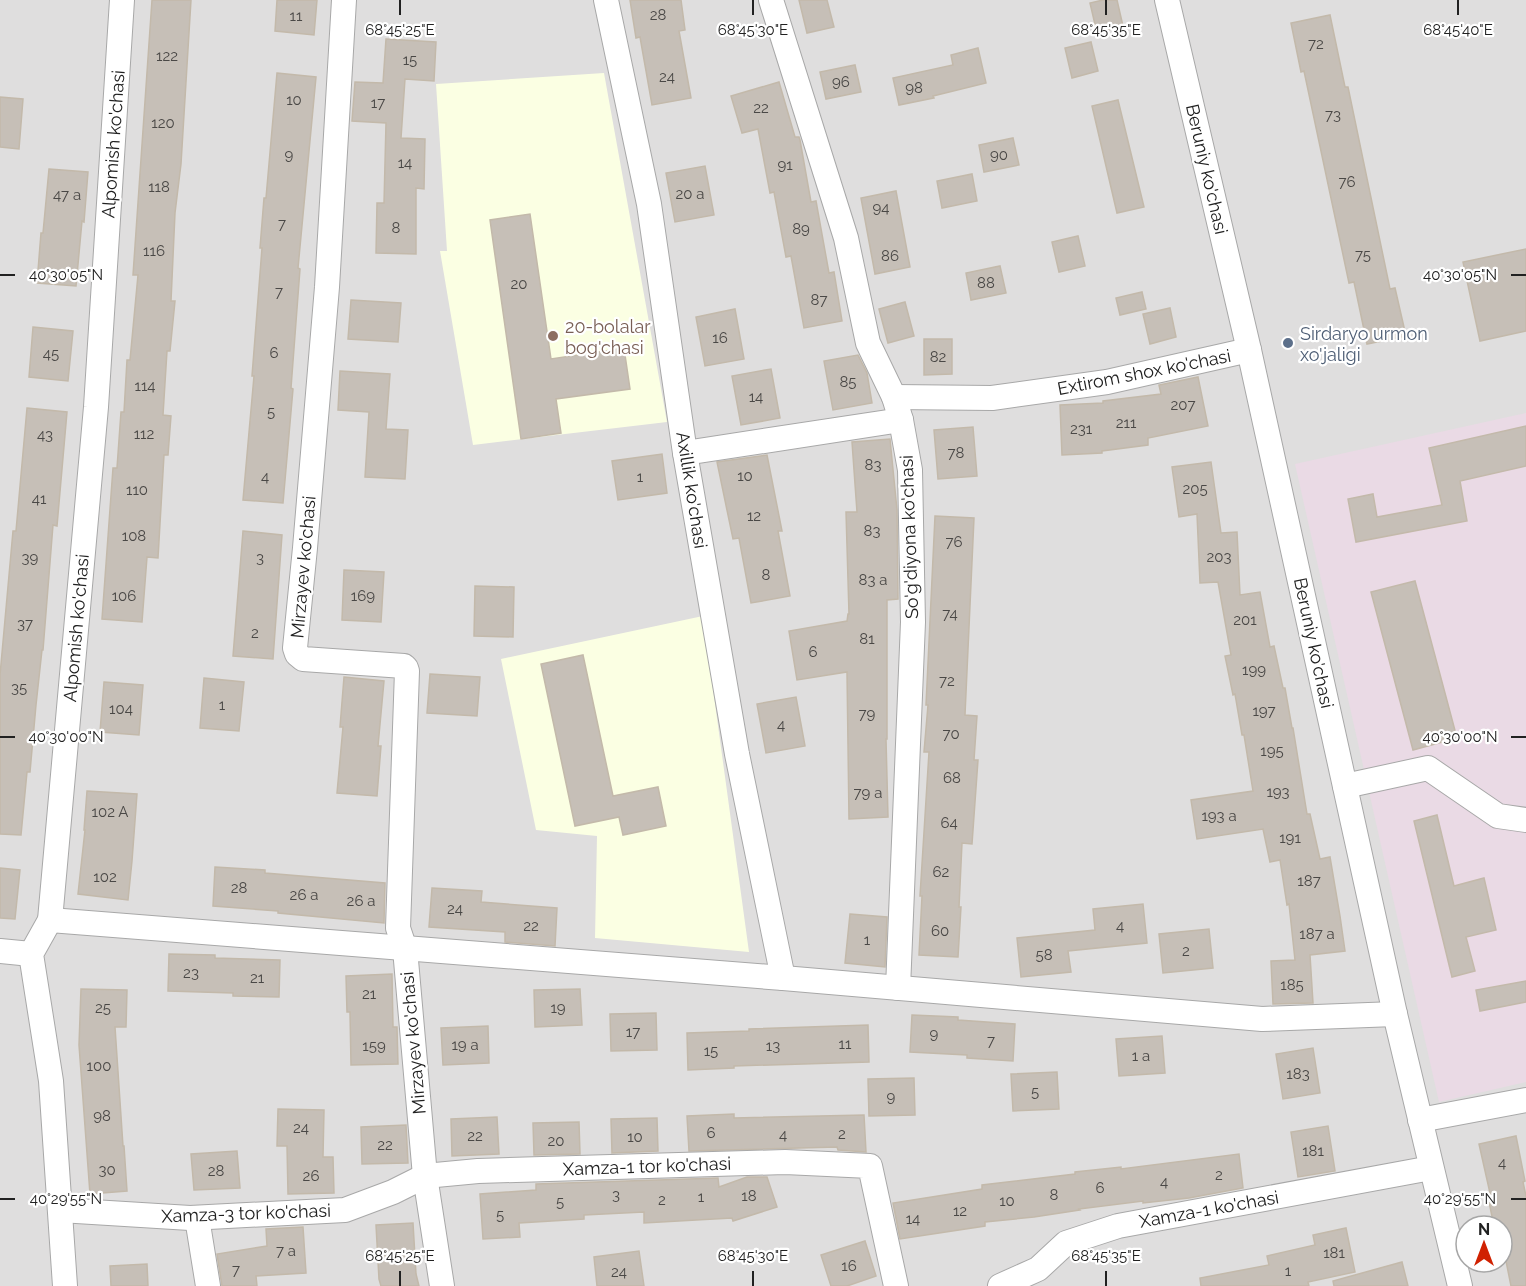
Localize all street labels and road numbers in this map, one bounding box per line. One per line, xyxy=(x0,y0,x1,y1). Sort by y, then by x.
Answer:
street label: Alpomish ko'chasi xyxy=(97,69,129,219)
street label: Beruniy ko'chasi xyxy=(1182,102,1232,236)
street label: Extirom shox ko'chasi xyxy=(1056,345,1232,399)
street label: Axillik ko'chasi xyxy=(672,430,712,550)
street label: So'g'diyona ko'chasi xyxy=(896,455,922,619)
street label: Mirzayev ko'chasi xyxy=(286,495,320,639)
street label: Alpomish ko'chasi xyxy=(59,553,93,703)
street label: Beruniy ko'chasi xyxy=(1290,576,1338,710)
street label: Mirzayev ko'chasi xyxy=(396,971,430,1115)
street label: Xamza-1 tor ko'chasi xyxy=(562,1153,732,1179)
street label: Xamza-1 ko'chasi xyxy=(1138,1186,1280,1232)
street label: Xamza-3 tor ko'chasi xyxy=(161,1200,331,1226)

